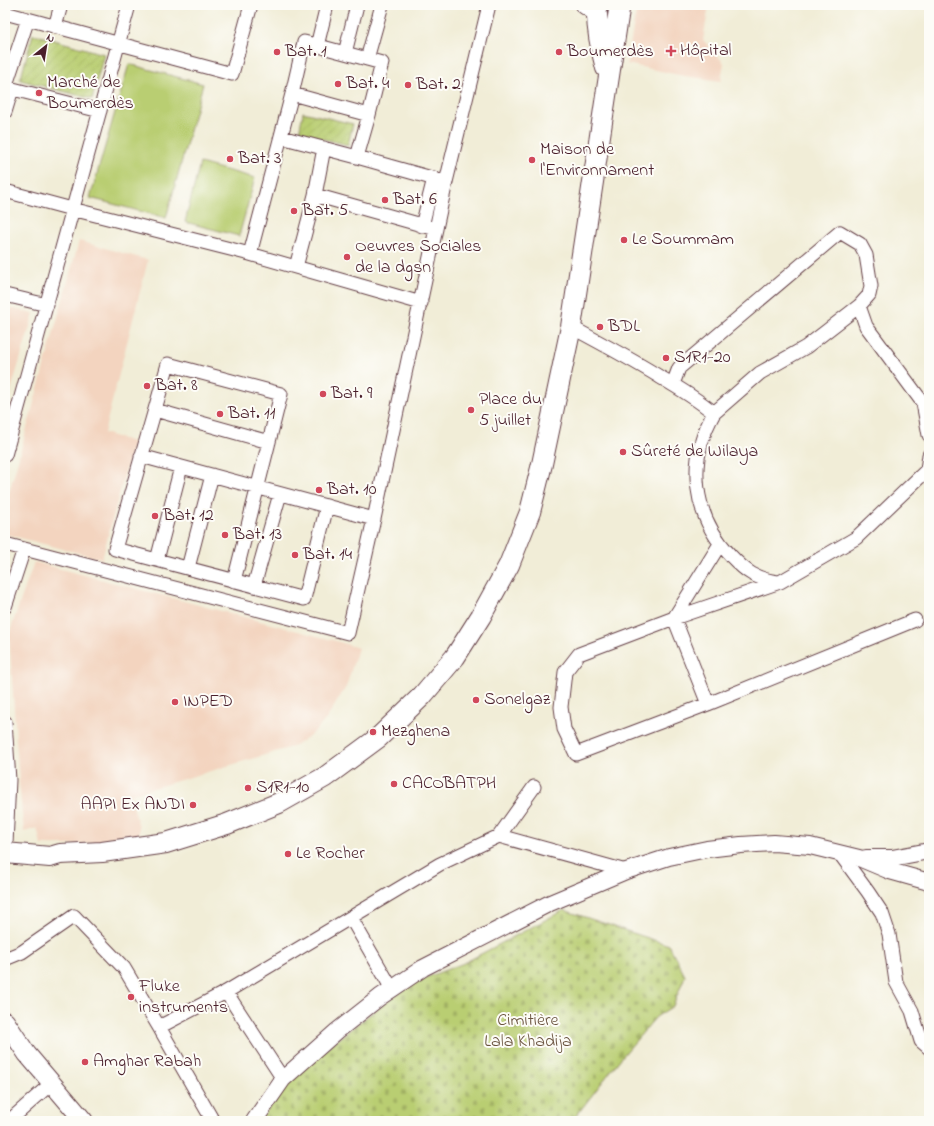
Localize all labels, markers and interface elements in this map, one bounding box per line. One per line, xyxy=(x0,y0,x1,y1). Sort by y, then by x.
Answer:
north arrow xyxy=(26,26,66,66)
text: N xyxy=(43,29,58,47)
place label: Hôpital xyxy=(680,38,732,64)
place label: Bat. 1 xyxy=(284,39,327,65)
place label: Boumerdès xyxy=(566,39,654,65)
marker: Hôpital xyxy=(665,45,677,57)
marker: Bat. 1 xyxy=(272,47,282,57)
marker: Boumerdès xyxy=(554,47,564,57)
place label: Marché de Boumerdès xyxy=(46,70,134,117)
place label: Bat. 4 xyxy=(345,71,390,97)
place label: Bat. 2 xyxy=(415,72,461,98)
marker: Bat. 4 xyxy=(333,79,343,89)
marker: Bat. 2 xyxy=(403,80,413,90)
marker: Marché de Boumerdès xyxy=(34,88,44,98)
place label: Maison de l'Environnament xyxy=(540,137,654,184)
place label: Bat. 3 xyxy=(237,146,282,172)
marker: Bat. 3 xyxy=(225,154,235,164)
marker: Maison de l'Environnament xyxy=(527,155,537,165)
place label: Bat. 6 xyxy=(392,187,437,213)
marker: Bat. 6 xyxy=(380,195,390,205)
place label: Bat. 5 xyxy=(301,198,348,224)
marker: Bat. 5 xyxy=(289,206,299,216)
place label: Le Soummam xyxy=(632,227,734,253)
place label: Oeuvres Sociales de la dgsn xyxy=(355,234,482,282)
marker: Le Soummam xyxy=(619,235,629,245)
marker: Oeuvres Sociales de la dgsn xyxy=(342,252,352,262)
place label: BDL xyxy=(607,314,640,340)
marker: BDL xyxy=(595,322,605,332)
place label: S1R1-20 xyxy=(674,345,731,371)
marker: S1R1-20 xyxy=(661,353,671,363)
place label: Bat. 8 xyxy=(154,373,198,399)
marker: Bat. 8 xyxy=(142,381,152,391)
place label: Bat. 9 xyxy=(330,381,373,407)
place label: Place du 5 juillet xyxy=(479,387,542,434)
marker: Bat. 9 xyxy=(318,389,328,399)
place label: Bat. 11 xyxy=(227,401,276,427)
marker: Place du 5 juillet xyxy=(466,405,476,415)
marker: Bat. 11 xyxy=(215,409,225,419)
place label: Sûreté de Wilaya xyxy=(631,439,758,465)
marker: Sûreté de Wilaya xyxy=(618,447,628,457)
place label: Bat. 10 xyxy=(326,477,377,503)
marker: Bat. 10 xyxy=(314,485,324,495)
place label: Bat. 12 xyxy=(162,503,214,529)
marker: Bat. 12 xyxy=(150,511,160,521)
place label: Bat. 13 xyxy=(232,522,282,548)
marker: Bat. 13 xyxy=(220,530,230,540)
place label: Bat. 14 xyxy=(302,542,353,568)
marker: Bat. 14 xyxy=(290,550,300,560)
place label: Sonelgaz xyxy=(484,687,551,714)
place label: INPED xyxy=(183,689,233,715)
marker: Sonelgaz xyxy=(471,695,481,705)
marker: INPED xyxy=(170,697,180,707)
place label: Mezghena xyxy=(381,719,450,746)
marker: Mezghena xyxy=(368,727,378,737)
place label: CACOBATPH xyxy=(402,771,496,797)
place label: S1R1-10 xyxy=(256,775,309,801)
marker: CACOBATPH xyxy=(389,779,399,789)
marker: S1R1-10 xyxy=(243,783,253,793)
place label: AAPI Ex ANDI xyxy=(81,792,185,818)
marker: AAPI Ex ANDI xyxy=(188,800,198,810)
place label: Le Rocher xyxy=(296,841,365,867)
marker: Le Rocher xyxy=(283,849,293,859)
place label: Fluke instruments xyxy=(138,974,228,1021)
marker: Fluke instruments xyxy=(126,992,136,1002)
park label: Cimitière Lala Khadija xyxy=(484,1008,572,1055)
place label: Amghar Rabah xyxy=(93,1049,201,1076)
marker: Amghar Rabah xyxy=(80,1057,90,1067)

